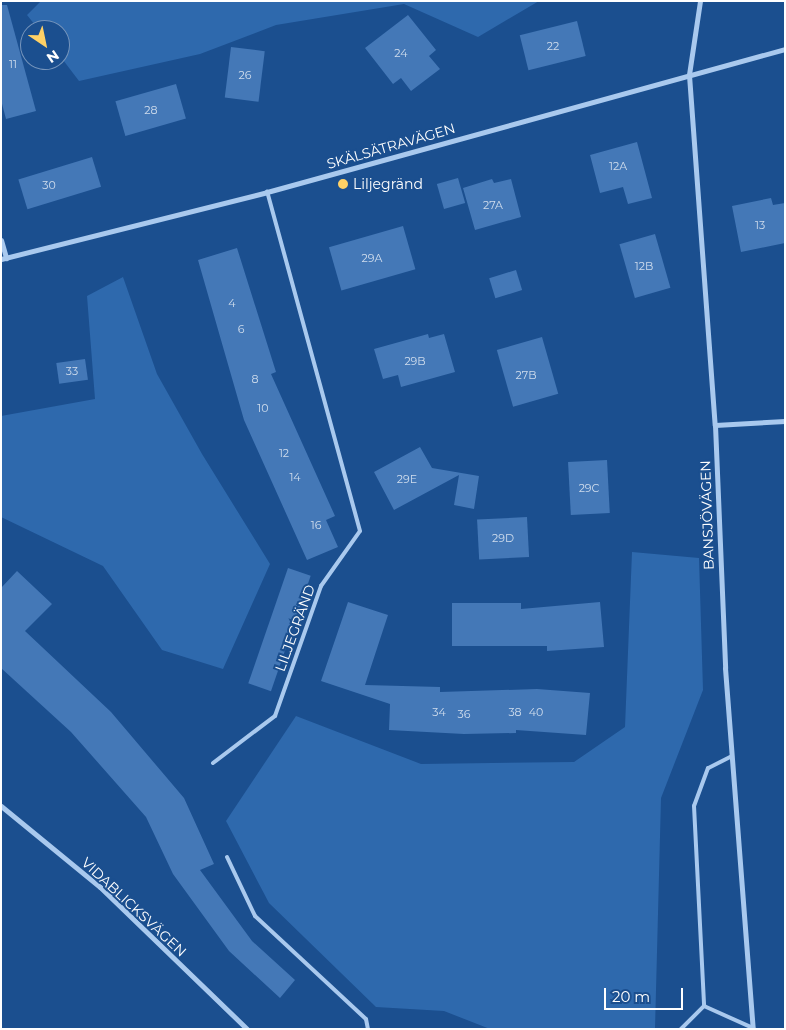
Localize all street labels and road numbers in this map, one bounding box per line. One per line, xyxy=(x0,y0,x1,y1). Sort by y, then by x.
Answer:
street label: SKÄLSÄTRAVÄGEN xyxy=(325,120,457,172)
street label: BANSJÖVÄGEN xyxy=(697,460,717,570)
street label: LILJEGRÄND xyxy=(272,582,318,674)
street label: VIDABLICKSVÄGEN xyxy=(78,854,190,960)

